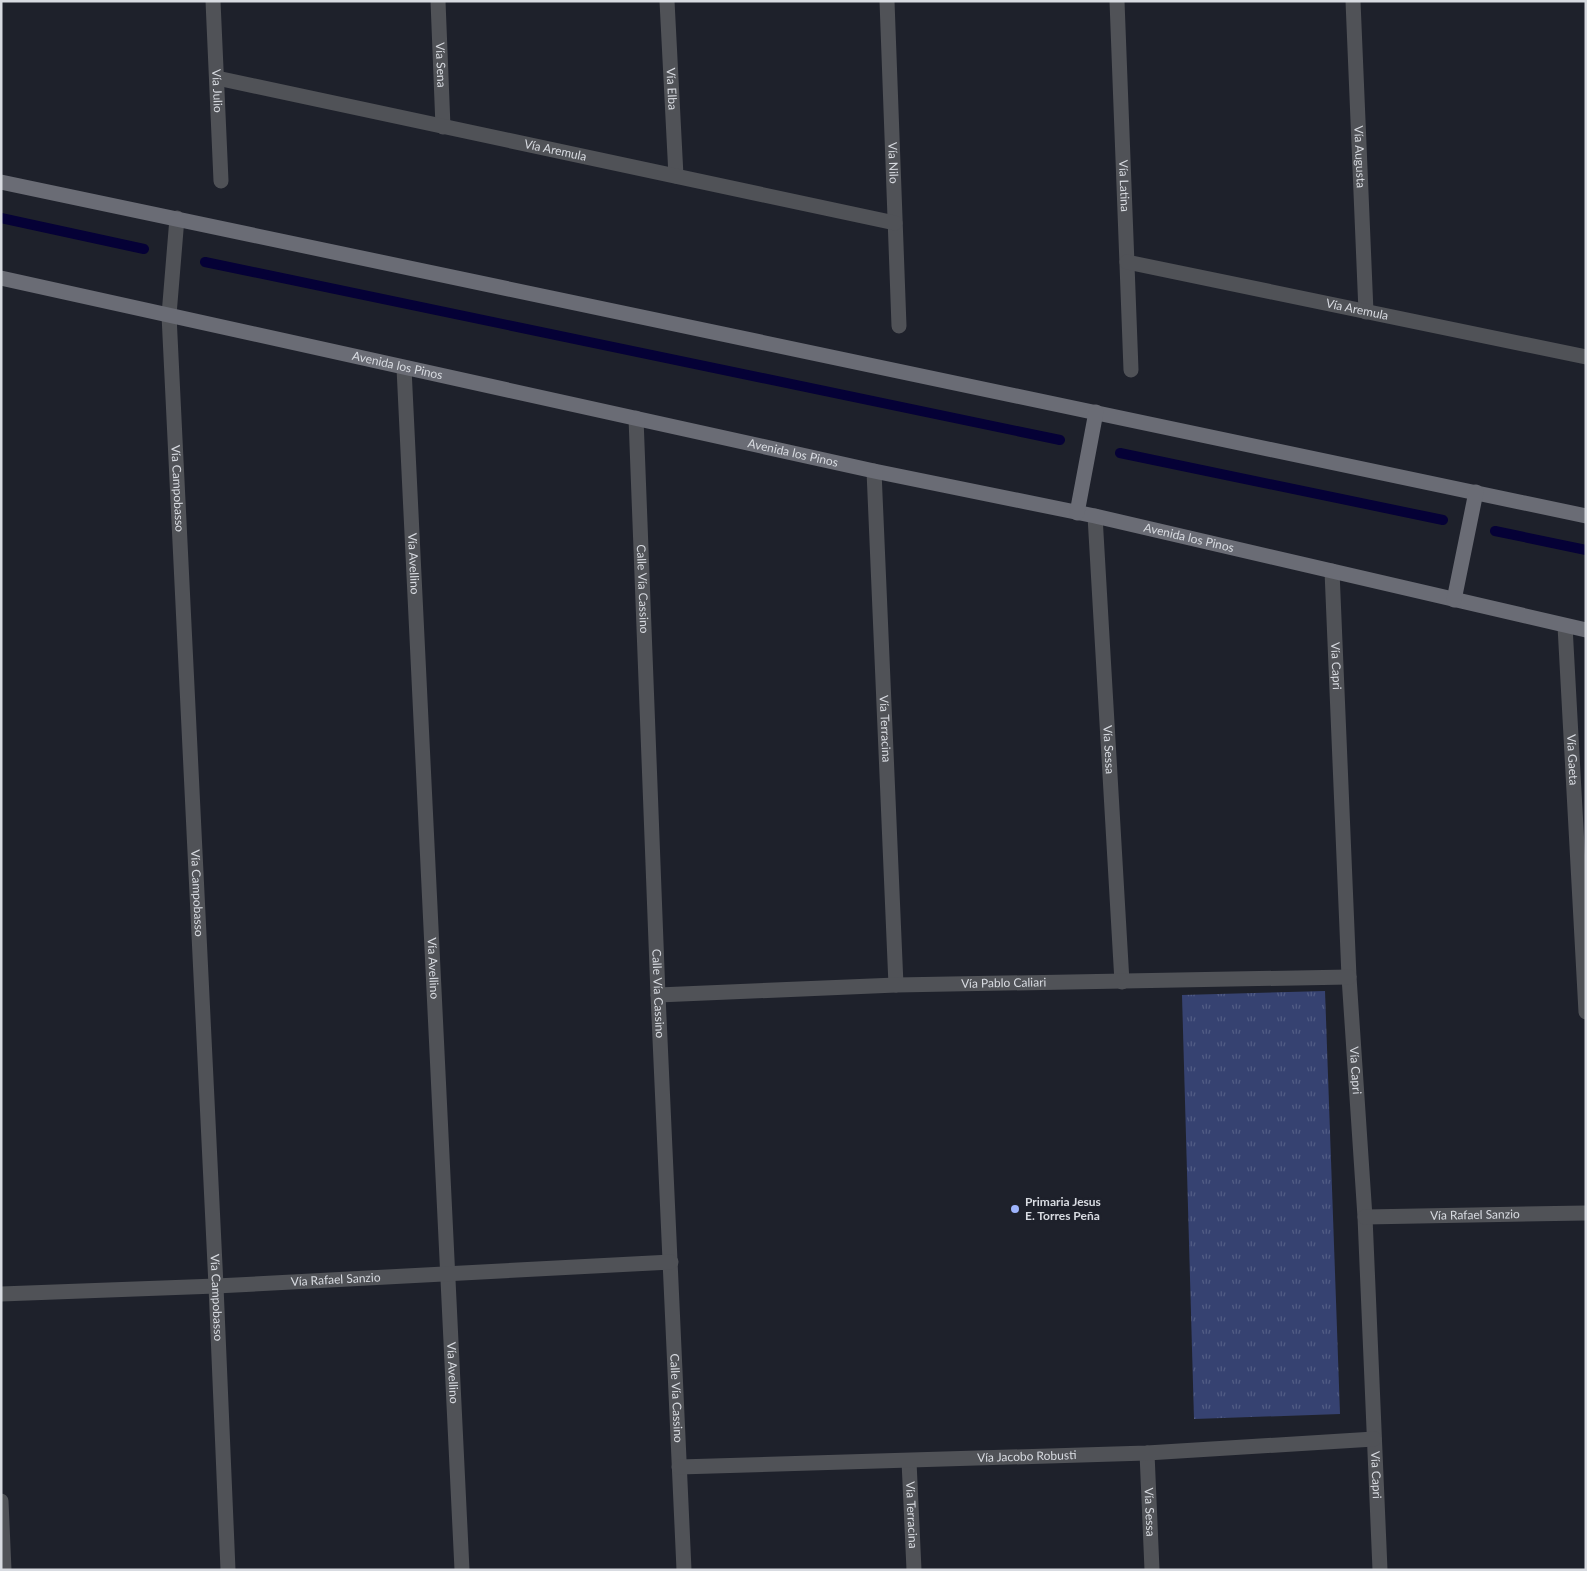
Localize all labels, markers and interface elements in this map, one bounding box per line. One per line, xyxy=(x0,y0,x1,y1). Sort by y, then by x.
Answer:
street label: Vía Sena xyxy=(433,42,449,88)
street label: Vía Elba xyxy=(663,67,681,110)
street label: Vía Julio xyxy=(209,69,226,113)
street label: Vía Augusta xyxy=(1351,125,1369,188)
street label: Vía Aremula xyxy=(523,136,588,164)
street label: Vía Nilo xyxy=(885,142,902,184)
street label: Vía Latina xyxy=(1116,160,1133,212)
street label: Vía Aremula xyxy=(1325,295,1390,323)
street label: Avenida los Pinos xyxy=(351,348,444,382)
street label: Avenida los Pinos xyxy=(746,435,840,470)
street label: Vía Campobasso xyxy=(168,445,188,533)
street label: Avenida los Pinos xyxy=(1142,520,1236,555)
street label: Vía Avellino xyxy=(405,533,423,595)
street label: Calle Vía Cassino xyxy=(634,544,652,634)
street label: Vía Capri xyxy=(1328,642,1345,690)
street label: Vía Terracina xyxy=(877,695,894,763)
street label: Vía Sessa xyxy=(1100,725,1118,775)
street label: Vía Gaeta xyxy=(1564,734,1582,786)
street label: Vía Campobasso xyxy=(188,849,207,937)
street label: Vía Avellino xyxy=(424,937,442,1000)
street label: Calle Vía Cassino xyxy=(649,949,668,1039)
street label: Vía Pablo Caliari xyxy=(961,974,1047,991)
street label: Vía Capri xyxy=(1347,1046,1365,1095)
place label: Primaria Jesus E. Torres Peña xyxy=(1025,1194,1101,1223)
marker: Primaria Jesus E. Torres Peña xyxy=(1009,1203,1021,1215)
street label: Vía Rafael Sanzio xyxy=(1430,1206,1520,1223)
street label: Vía Campobasso xyxy=(207,1254,226,1342)
street label: Vía Rafael Sanzio xyxy=(290,1269,381,1289)
street label: Vía Avellino xyxy=(444,1342,462,1404)
street label: Calle Vía Cassino xyxy=(667,1353,686,1443)
street label: Vía Jacobo Robusti xyxy=(977,1447,1077,1465)
street label: Vía Capri xyxy=(1368,1451,1385,1499)
street label: Vía Terracina xyxy=(903,1481,921,1549)
street label: Vía Sessa xyxy=(1141,1487,1159,1537)

